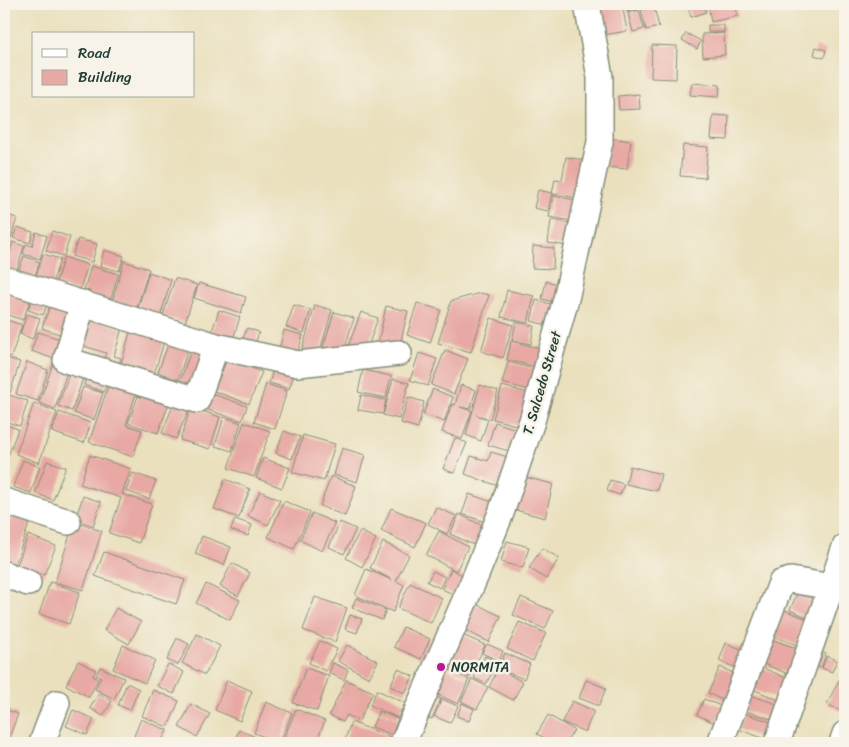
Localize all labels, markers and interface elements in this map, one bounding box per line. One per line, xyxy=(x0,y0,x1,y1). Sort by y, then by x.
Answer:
legend xyxy=(32,32,195,98)
text: Road xyxy=(78,40,111,66)
text: Building xyxy=(78,64,132,90)
street label: T. Salcedo Street xyxy=(515,327,569,438)
place label: NORMITA xyxy=(451,655,509,680)
marker: NORMITA xyxy=(435,661,447,673)

